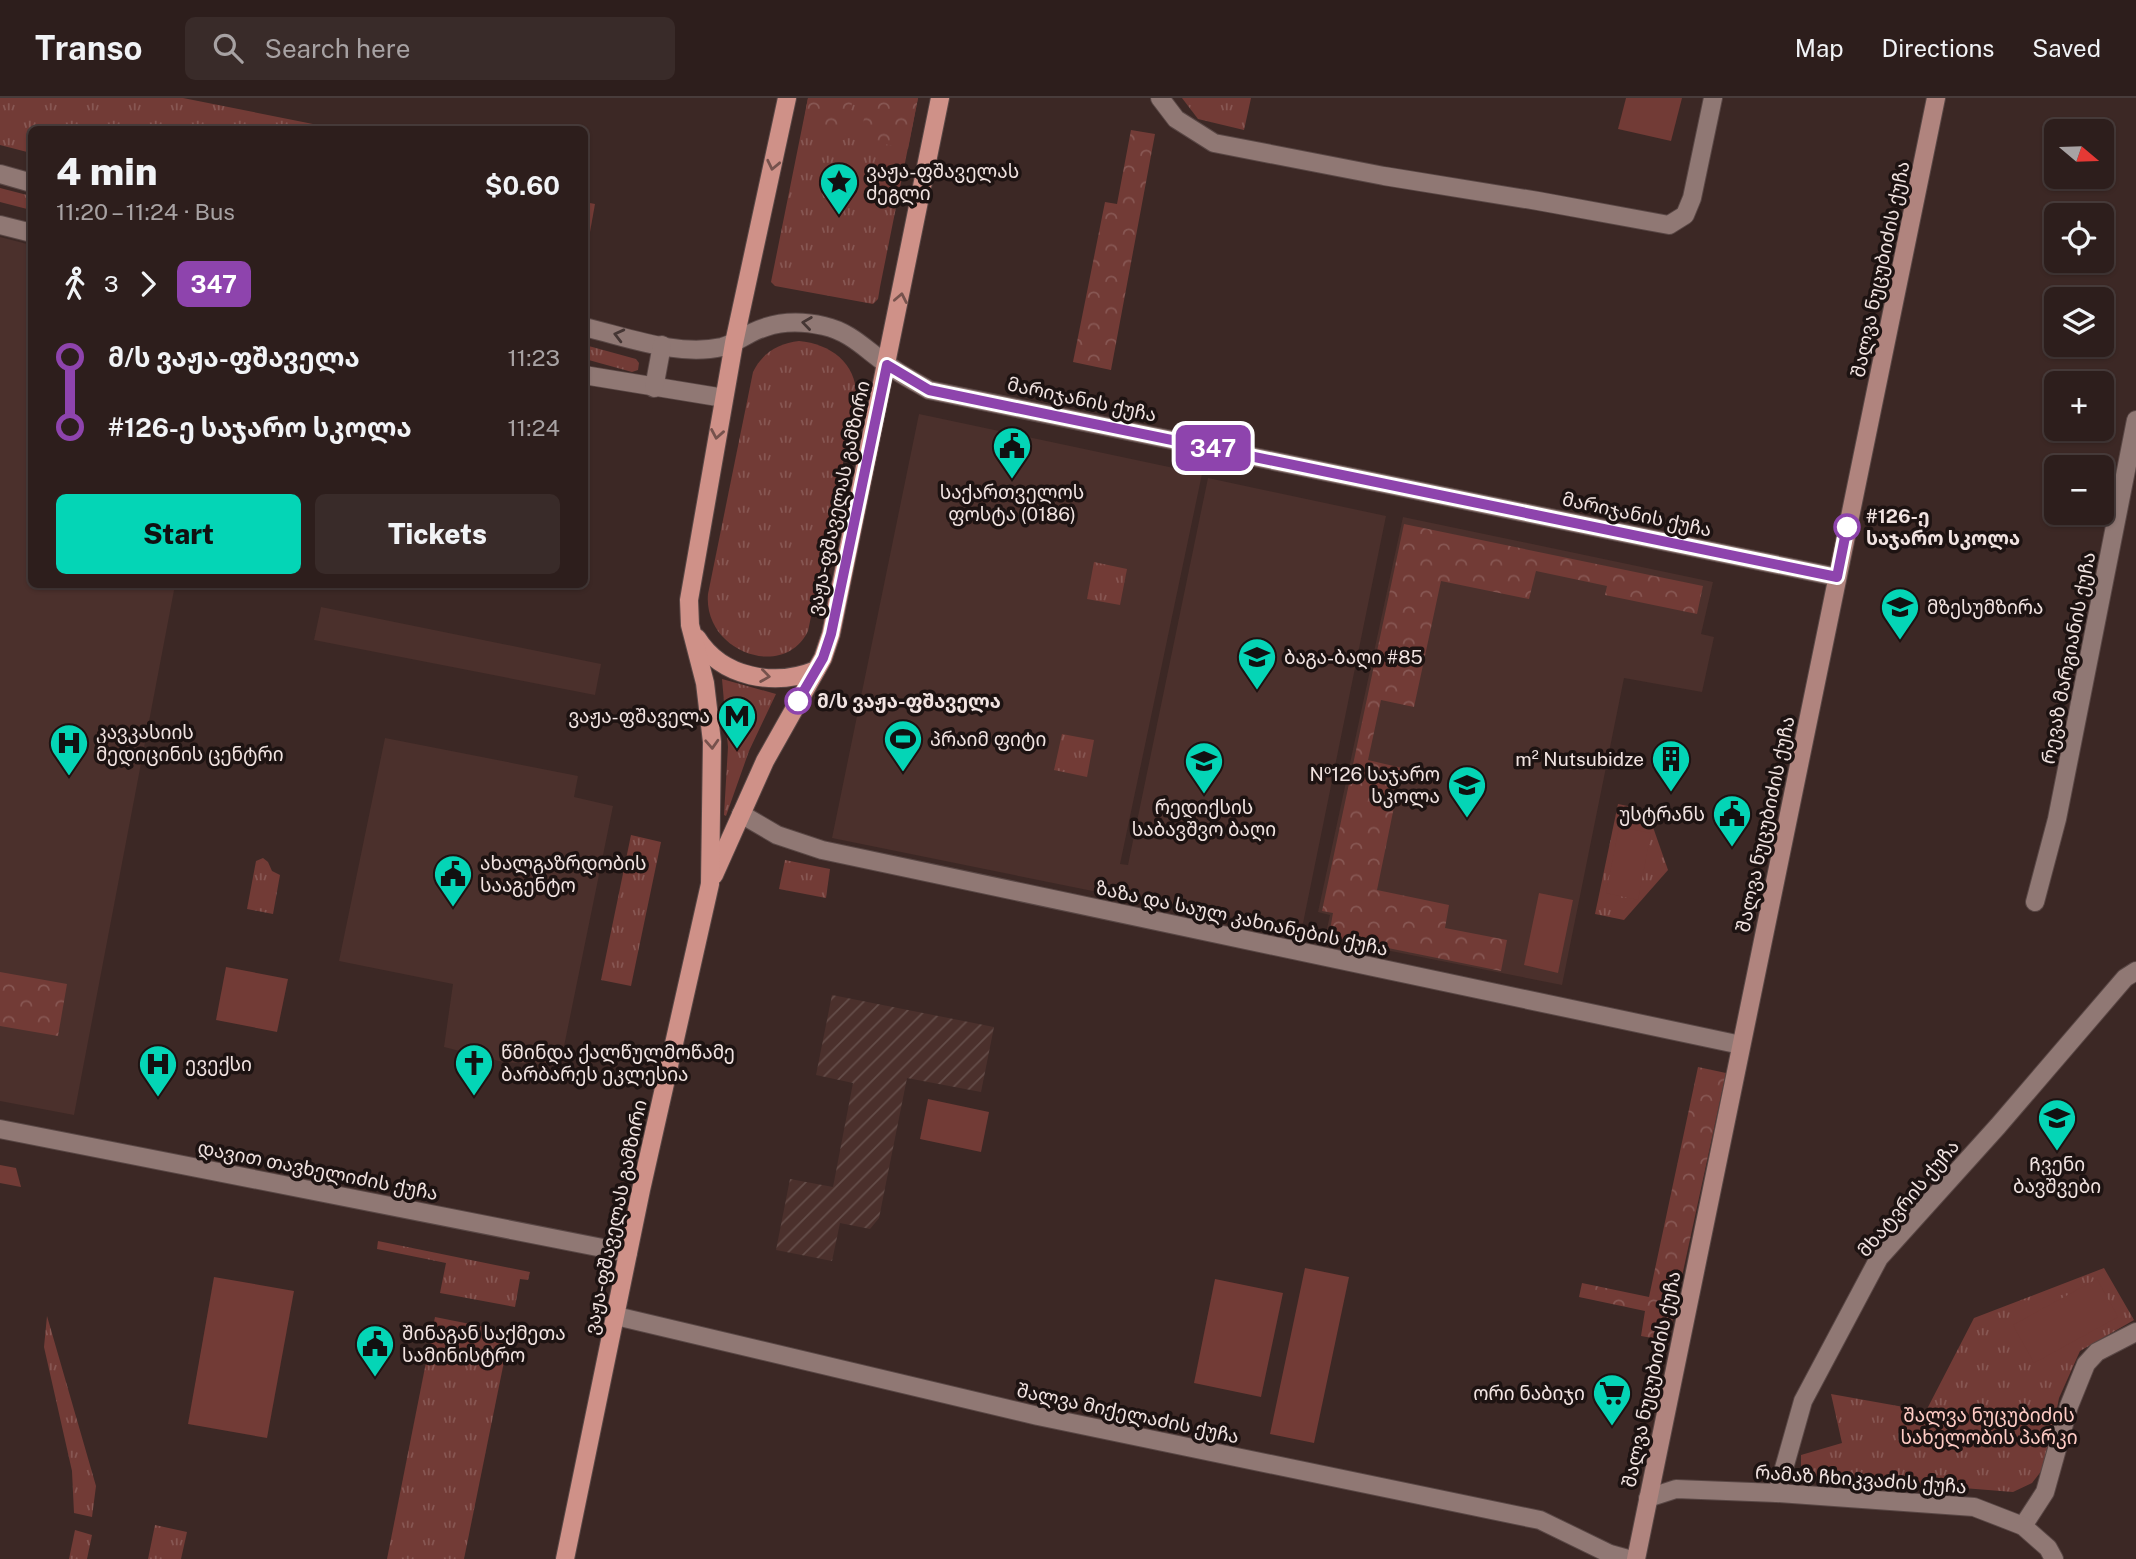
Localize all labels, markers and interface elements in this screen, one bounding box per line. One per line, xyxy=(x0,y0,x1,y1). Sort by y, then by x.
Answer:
search box xyxy=(185,17,675,80)
text: Transo xyxy=(35,29,143,67)
icon: search xyxy=(209,29,247,67)
text: Search here xyxy=(265,33,411,64)
text: Map xyxy=(1795,34,1844,62)
text: Directions xyxy=(1882,34,1994,62)
text: Saved xyxy=(2032,34,2101,62)
north arrow xyxy=(2044,119,2114,189)
map controls xyxy=(2044,119,2114,525)
text: 4 min xyxy=(56,149,158,194)
one-way arrow xyxy=(767,159,781,171)
street label: შალვა ნუცუბიძის ქუჩა xyxy=(1846,159,1916,379)
place label: ვაჟა-ფშაველას ძეგლი xyxy=(866,160,1019,206)
place icon: ვაჟა-ფშაველას ძეგლი xyxy=(818,161,860,216)
text: $0.60 xyxy=(485,170,560,201)
text: 11:20 – 11:24 · Bus xyxy=(56,198,235,225)
button: locate xyxy=(2044,203,2114,273)
icon: walk xyxy=(56,265,94,303)
icon: forward xyxy=(129,265,167,303)
text: 3 xyxy=(104,270,119,297)
text: 347 xyxy=(191,270,237,298)
button: layers xyxy=(2044,287,2114,357)
one-way arrow xyxy=(892,292,907,304)
one-way arrow xyxy=(801,316,813,331)
one-way arrow xyxy=(613,329,625,343)
text: მ/ს ვაჟა-ფშაველა xyxy=(108,342,360,373)
text: 11:23 xyxy=(507,344,560,371)
button: + xyxy=(2044,371,2114,441)
street label: მარიჯანის ქუჩა xyxy=(1005,372,1159,427)
street label: ვაჟა-ფშაველას გამზირი xyxy=(802,379,876,618)
text: #126-ე საჯარო სკოლა xyxy=(108,412,412,443)
text: 11:24 xyxy=(507,414,560,441)
public building icon: საქართველოს ფოსტა (0186) xyxy=(991,425,1033,480)
line badge: 347 xyxy=(1173,425,1253,471)
one-way arrow xyxy=(710,428,725,440)
text: 347 xyxy=(1190,434,1236,462)
button: − xyxy=(2044,455,2114,525)
place label: საქართველოს ფოსტა (0186) xyxy=(940,481,1084,526)
street label: მარიჯანის ქუჩა xyxy=(1560,487,1714,542)
button: Start xyxy=(56,494,301,574)
button: Tickets xyxy=(315,494,560,574)
place label: #126-ე საჯარო სკოლა xyxy=(1866,505,2020,550)
marker: #126-ე საჯარო სკოლა xyxy=(1834,514,1860,540)
street label: რევაზ მარგიანის ქუჩა xyxy=(2037,550,2100,766)
school or university icon: მზესუმზირა xyxy=(1879,586,1921,641)
place label: მზესუმზირა xyxy=(1927,596,2043,619)
school or university icon: ბაგა-ბაღი #85 xyxy=(1236,636,1278,691)
place label: ბაგა-ბაღი #85 xyxy=(1284,646,1423,670)
one-way arrow xyxy=(759,669,771,684)
marker: მ/ს ვაჟა-ფშაველა xyxy=(785,688,811,714)
place label: მ/ს ვაჟა-ფშაველა xyxy=(817,690,1001,713)
metro station icon: ვაჟა-ფშაველა xyxy=(716,695,758,750)
place label: ვაჟა-ფშაველა xyxy=(568,705,710,729)
street label: შალვა ნუცუბიძის ქუჩა xyxy=(1731,714,1801,934)
sports icon: პრაიმ ფიტი xyxy=(882,718,924,773)
place label: კავკასიის მედიცინის ცენტრი xyxy=(96,721,284,767)
hospital icon: კავკასიის მედიცინის ცენტრი xyxy=(48,722,90,777)
place label: პრაიმ ფიტი xyxy=(930,728,1046,751)
building icon: m² Nutsubidze xyxy=(1650,738,1692,793)
one-way arrow xyxy=(704,739,719,750)
school or university icon: რედიქსის საბავშვო ბაღი xyxy=(1183,740,1225,795)
place label: m² Nutsubidze xyxy=(1515,748,1644,770)
place label: №126 საჯარო სკოლა xyxy=(1309,763,1440,809)
school or university icon: №126 საჯარო სკოლა xyxy=(1446,764,1488,819)
public building icon: უსტრანს xyxy=(1711,793,1753,848)
place label: რედიქსის საბავშვო ბაღი xyxy=(1132,796,1276,842)
place label: უსტრანს xyxy=(1619,803,1705,826)
place label: ახალგაზრდობის სააგენტო xyxy=(480,852,647,897)
public building icon: ახალგაზრდობის სააგენტო xyxy=(432,853,474,908)
street label: ზაზა და საულ კახიანების ქუჩა xyxy=(1093,876,1390,962)
place label: წმინდა ქალწულმოწამე ბარბარეს ეკლესია xyxy=(501,1041,735,1087)
church icon: წმინდა ქალწულმოწამე ბარბარეს ეკლესია xyxy=(453,1042,495,1097)
hospital icon: ევექსი xyxy=(137,1043,179,1098)
place label: ევექსი xyxy=(185,1053,252,1076)
school or university icon: Ჩვენი ბავშვები xyxy=(2036,1097,2078,1152)
street label: ვაჟა-ფშაველას გამზირი xyxy=(579,1098,653,1337)
street label: მხატვრის ქუჩა xyxy=(1853,1135,1964,1261)
street label: დავით თავხელიძის ქუჩა xyxy=(196,1136,440,1206)
place label: Ჩვენი ბავშვები xyxy=(2013,1153,2101,1198)
street label: შალვა ნუცუბიძის ქუჩა xyxy=(1617,1269,1687,1489)
place label: შინაგან საქმეთა სამინისტრო xyxy=(402,1322,566,1367)
public building icon: შინაგან საქმეთა სამინისტრო xyxy=(354,1323,396,1378)
supermarket icon: ორი ნაბიჯი xyxy=(1591,1372,1633,1427)
street label: შალვა მიქელაძის ქუჩა xyxy=(1014,1379,1241,1449)
place label: ორი ნაბიჯი xyxy=(1473,1382,1585,1405)
park label: შალვა ნუცუბიძის სახელობის პარკი xyxy=(1900,1404,2078,1450)
street label: რამაზ ჩხიკვაძის ქუჩა xyxy=(1754,1461,1968,1498)

